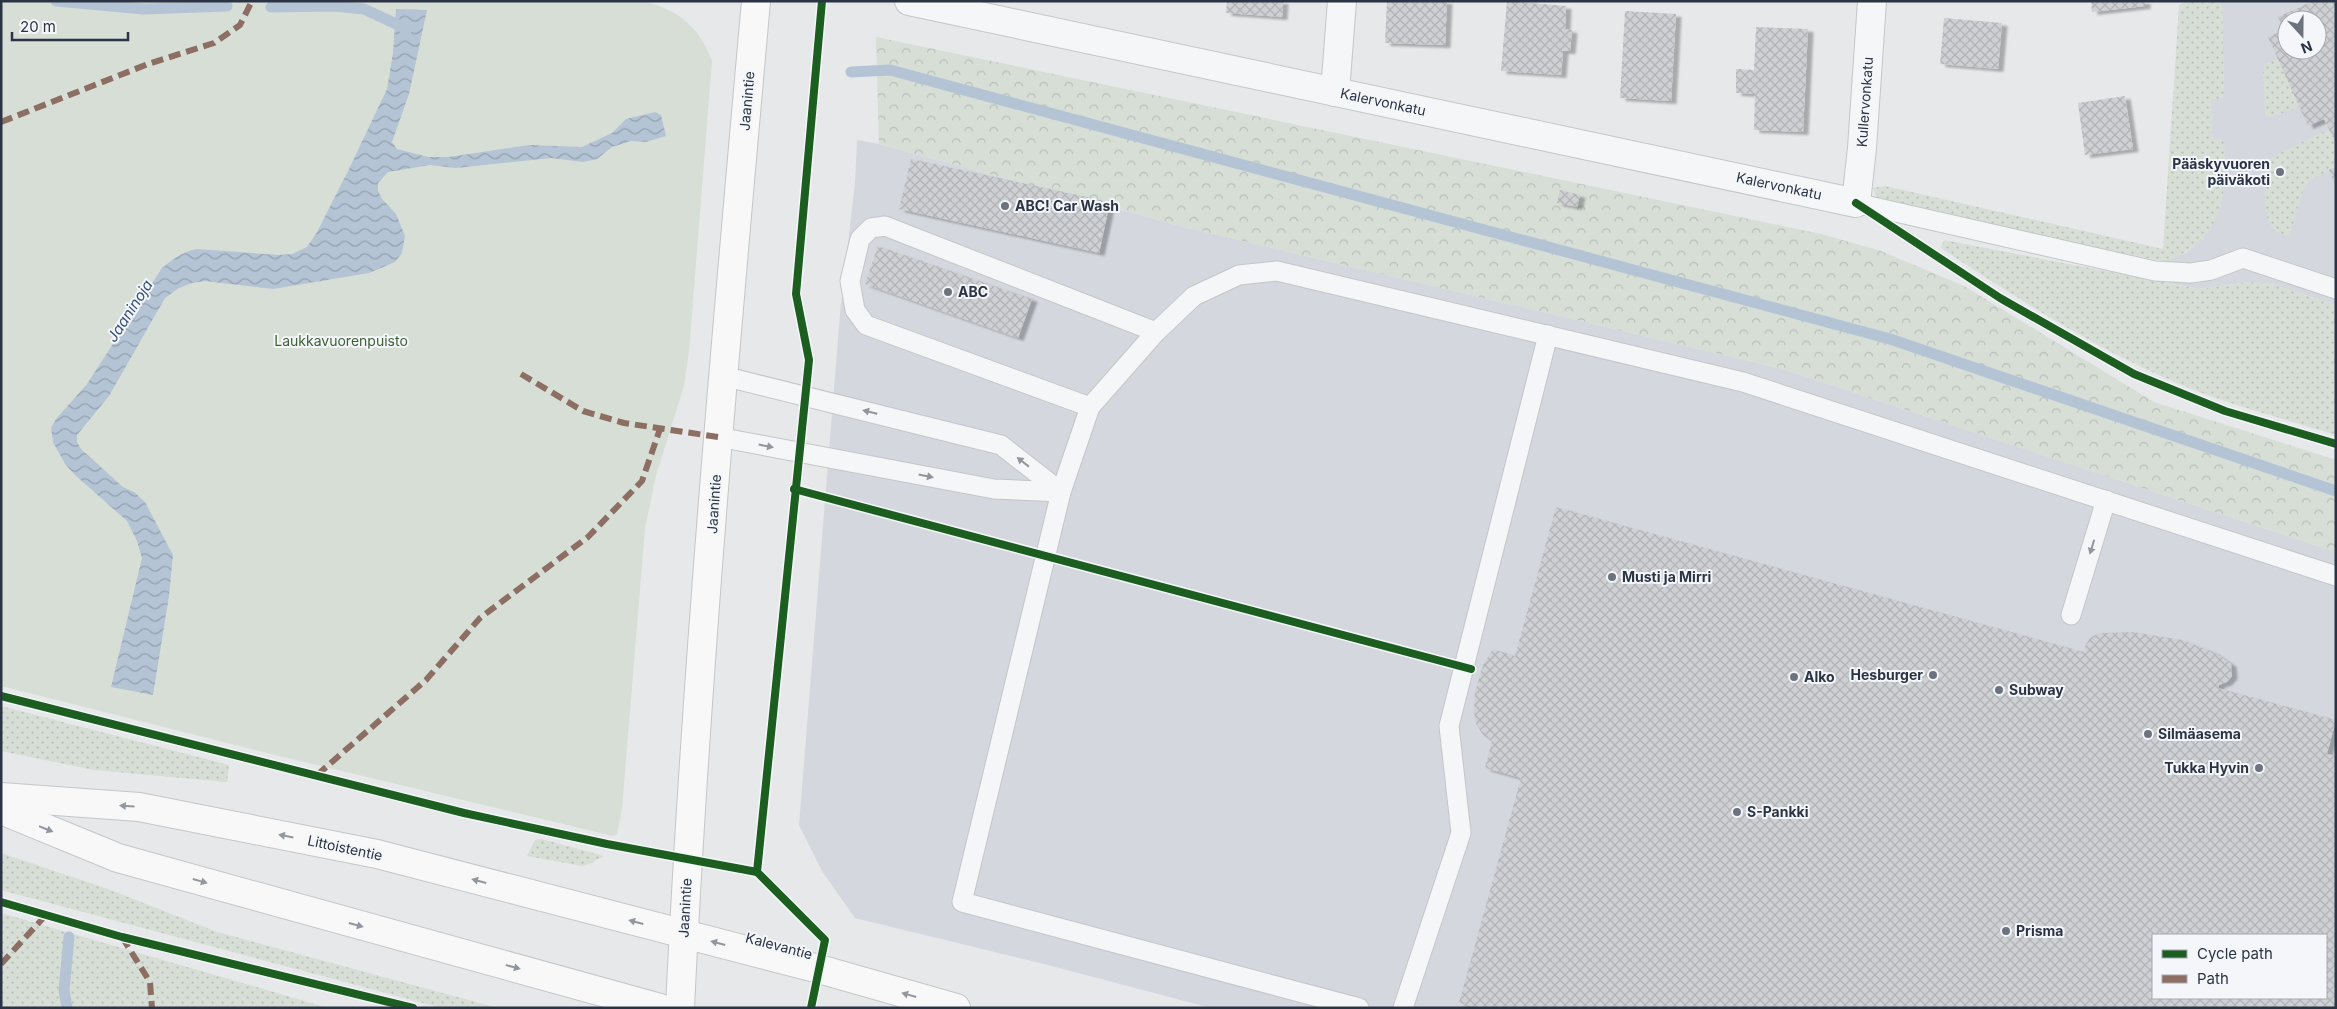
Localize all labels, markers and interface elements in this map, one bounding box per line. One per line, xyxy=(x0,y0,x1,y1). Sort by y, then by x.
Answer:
scale bar xyxy=(12,10,129,42)
north arrow xyxy=(2277,10,2327,60)
text: 20 m xyxy=(20,17,56,36)
text: N xyxy=(2299,38,2315,57)
street label: Kullervonkatu xyxy=(1853,56,1876,148)
street label: Jaanintie xyxy=(735,70,758,131)
street label: Kalervonkatu xyxy=(1339,84,1427,119)
place label: Pääskyvuoren päiväkoti xyxy=(2172,155,2270,188)
marker: Pääskyvuoren päiväkoti xyxy=(2274,166,2286,178)
street label: Kalervonkatu xyxy=(1735,168,1823,203)
place label: ABC! Car Wash xyxy=(1015,197,1119,214)
marker: ABC! Car Wash xyxy=(999,200,1011,212)
water label: Jaaninoja xyxy=(102,276,157,345)
place label: ABC xyxy=(958,283,988,300)
marker: ABC xyxy=(942,286,954,298)
park label: Laukkavuorenpuisto xyxy=(274,332,408,349)
one-way arrow xyxy=(862,408,877,416)
one-way arrow xyxy=(758,442,774,450)
one-way arrow xyxy=(1016,456,1029,467)
one-way arrow xyxy=(918,473,934,481)
street label: Jaanintie xyxy=(703,474,724,534)
one-way arrow xyxy=(2087,539,2095,554)
place label: Musti ja Mirri xyxy=(1622,568,1712,585)
marker: Musti ja Mirri xyxy=(1606,571,1618,583)
place label: Hesburger xyxy=(1851,666,1923,683)
place label: Alko xyxy=(1804,668,1835,685)
marker: Hesburger xyxy=(1927,669,1939,681)
marker: Alko xyxy=(1788,671,1800,683)
place label: Subway xyxy=(2009,681,2064,698)
marker: Subway xyxy=(1993,684,2005,696)
place label: Silmäasema xyxy=(2158,725,2241,742)
marker: Silmäasema xyxy=(2142,728,2154,740)
place label: Tukka Hyvin xyxy=(2164,759,2249,776)
marker: Tukka Hyvin xyxy=(2253,762,2265,774)
one-way arrow xyxy=(119,802,135,810)
place label: S-Pankki xyxy=(1747,803,1809,820)
marker: S-Pankki xyxy=(1731,806,1743,818)
one-way arrow xyxy=(39,825,54,833)
street label: Littoistentie xyxy=(306,831,384,864)
one-way arrow xyxy=(278,832,294,840)
one-way arrow xyxy=(471,877,486,885)
one-way arrow xyxy=(193,878,208,886)
street label: Jaanintie xyxy=(674,878,695,938)
one-way arrow xyxy=(629,917,644,925)
one-way arrow xyxy=(349,921,364,929)
place label: Prisma xyxy=(2016,922,2063,939)
marker: Prisma xyxy=(2000,925,2012,937)
street label: Kalevantie xyxy=(744,928,814,963)
legend xyxy=(2152,934,2327,999)
one-way arrow xyxy=(711,939,726,947)
text: Cycle path xyxy=(2197,944,2273,963)
one-way arrow xyxy=(506,963,521,971)
text: Path xyxy=(2197,969,2229,988)
one-way arrow xyxy=(901,990,916,998)

